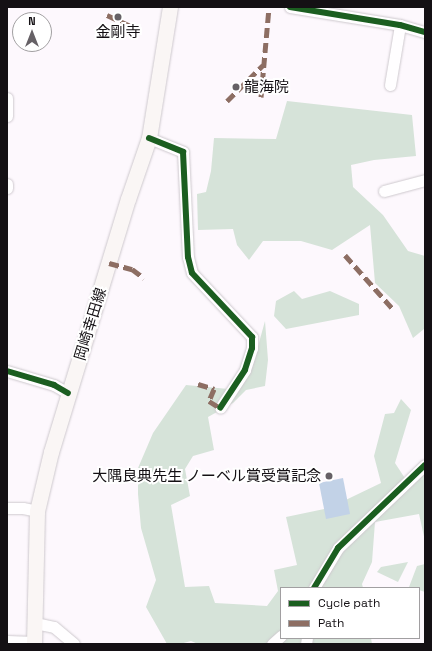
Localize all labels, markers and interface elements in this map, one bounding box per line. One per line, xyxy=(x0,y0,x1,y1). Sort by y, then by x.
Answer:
north arrow xyxy=(12,12,52,52)
marker: 金剛寺 xyxy=(113,12,123,22)
text: N xyxy=(28,14,36,28)
place label: 金剛寺 xyxy=(96,23,140,41)
place label: 龍海院 xyxy=(244,78,289,96)
marker: 龍海院 xyxy=(231,82,241,92)
street label: 岡崎幸田線 xyxy=(70,286,110,362)
place label: 大隅良典先生 ノーベル賞受賞記念 xyxy=(92,467,321,485)
marker: 大隅良典先生 ノーベル賞受賞記念 xyxy=(324,471,334,481)
legend xyxy=(280,587,420,639)
text: Cycle path xyxy=(318,595,380,611)
text: Path xyxy=(318,615,344,631)

